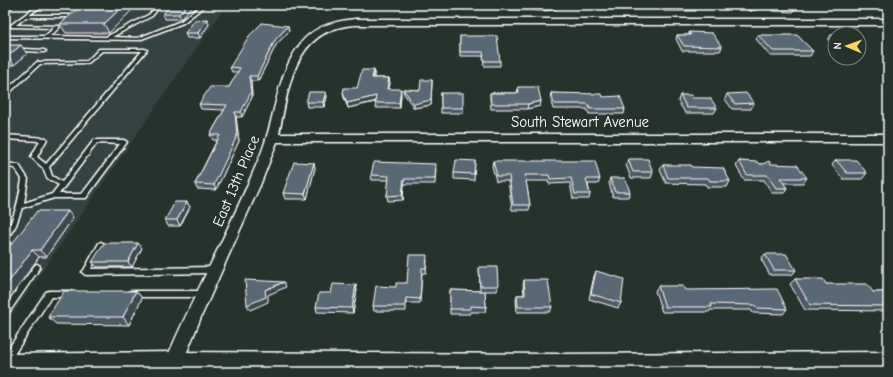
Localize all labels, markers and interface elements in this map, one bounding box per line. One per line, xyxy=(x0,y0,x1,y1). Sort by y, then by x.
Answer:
north arrow xyxy=(827,26,867,66)
text: N xyxy=(831,42,844,49)
street label: South Stewart Avenue xyxy=(511,113,650,131)
street label: East 13th Place xyxy=(209,132,263,229)

